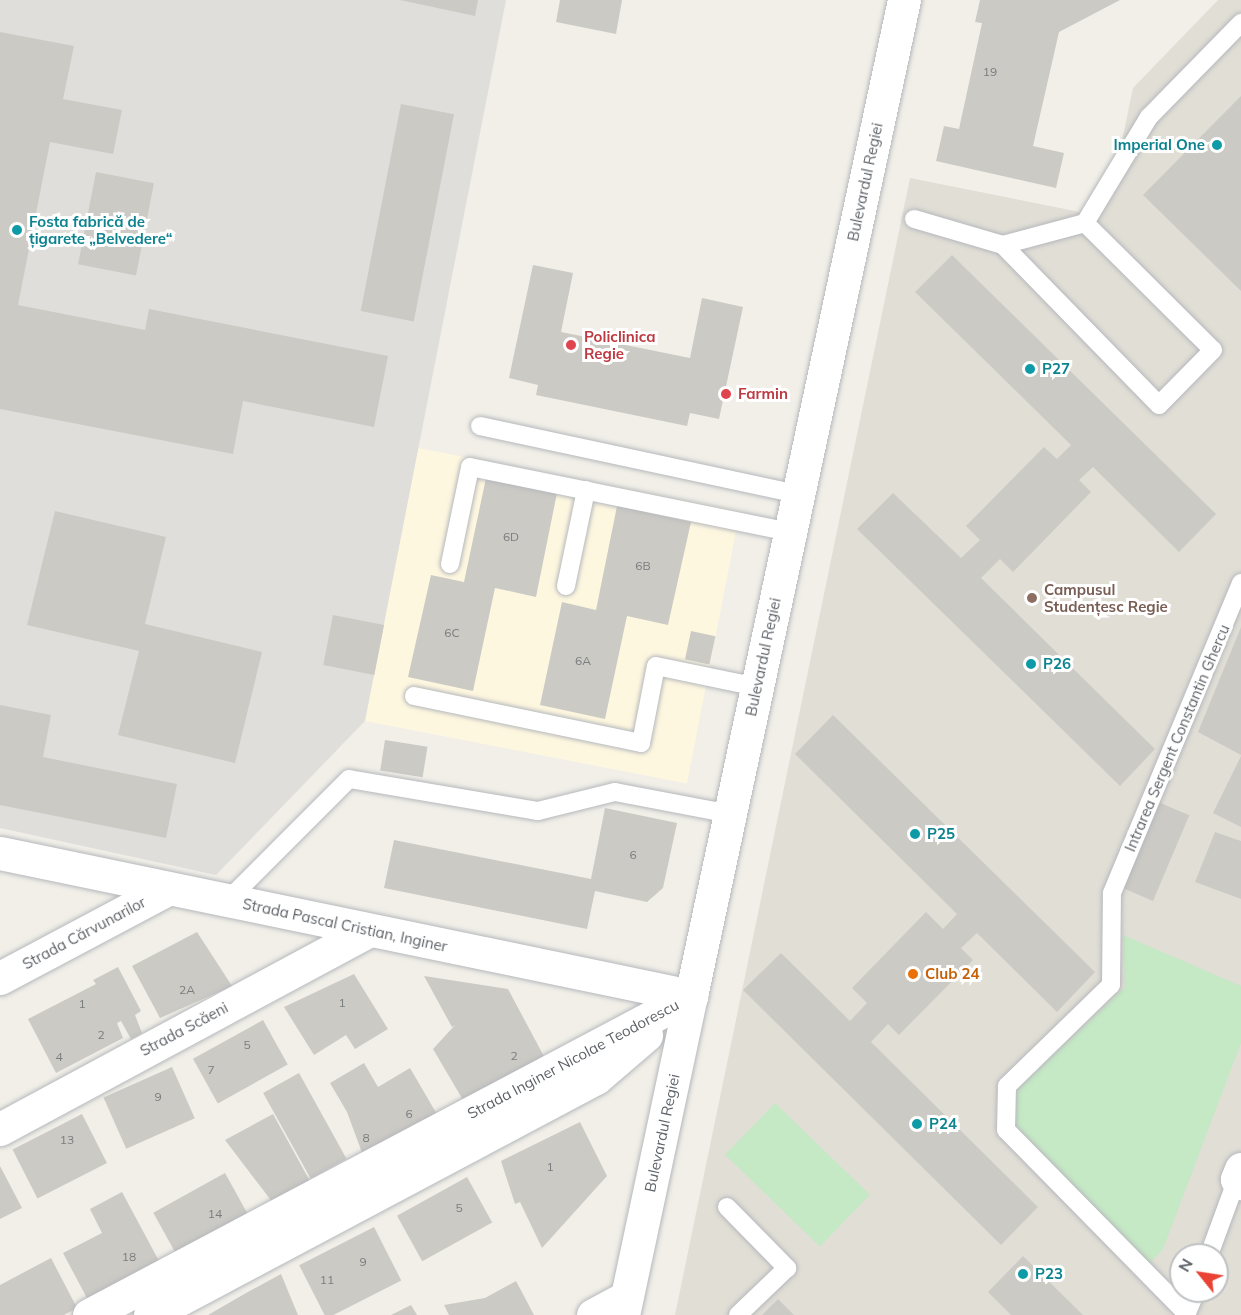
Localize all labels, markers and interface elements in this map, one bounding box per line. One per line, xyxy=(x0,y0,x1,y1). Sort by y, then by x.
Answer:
house number: 19 xyxy=(983,65,997,79)
street label: Bulevardul Regiei xyxy=(844,121,886,243)
place label: Imperial One xyxy=(1114,136,1205,154)
marker: Imperial One xyxy=(1210,138,1224,152)
place label: Fosta fabrică de țigarete „Belvedere“ xyxy=(29,212,172,247)
marker: Fosta fabrică de țigarete „Belvedere“ xyxy=(10,223,24,237)
place label: Policlinica Regie xyxy=(584,327,655,362)
marker: Policlinica Regie xyxy=(562,336,580,354)
place label: P27 xyxy=(1042,360,1070,378)
marker: P27 xyxy=(1023,362,1037,376)
place label: Farmin xyxy=(738,385,788,403)
marker: Farmin xyxy=(719,387,733,401)
house number: 6D xyxy=(503,530,519,544)
house number: 6B xyxy=(635,559,651,573)
place label: Campusul Studențesc Regie xyxy=(1044,580,1168,615)
marker: Campusul Studențesc Regie xyxy=(1025,591,1039,605)
street label: Bulevardul Regiei xyxy=(742,596,784,718)
street label: Intrarea Sergent Constantin Ghercu xyxy=(1121,622,1233,854)
house number: 6C xyxy=(444,626,460,640)
house number: 6A xyxy=(575,654,591,668)
place label: P26 xyxy=(1043,655,1071,673)
marker: P26 xyxy=(1024,657,1038,671)
place label: P25 xyxy=(927,825,955,843)
marker: P25 xyxy=(908,827,922,841)
house number: 6 xyxy=(629,848,637,862)
street label: Strada Cărvunarilor xyxy=(19,893,149,973)
street label: Strada Pascal Cristian, Inginer xyxy=(241,894,449,956)
place label: Club 24 xyxy=(925,965,980,983)
marker: Club 24 xyxy=(906,967,920,981)
house number: 2A xyxy=(179,983,195,997)
street label: Strada Inginer Nicolae Teodorescu xyxy=(464,995,682,1123)
house number: 1 xyxy=(338,996,346,1010)
house number: 1 xyxy=(78,997,86,1011)
street label: Strada Scăeni xyxy=(137,998,231,1060)
house number: 2 xyxy=(97,1028,105,1042)
house number: 5 xyxy=(243,1038,251,1052)
house number: 2 xyxy=(510,1049,518,1063)
house number: 4 xyxy=(55,1050,63,1064)
house number: 7 xyxy=(207,1063,215,1077)
street label: Bulevardul Regiei xyxy=(641,1072,683,1194)
house number: 9 xyxy=(154,1090,162,1104)
house number: 6 xyxy=(405,1107,413,1121)
place label: P24 xyxy=(929,1115,957,1133)
marker: P24 xyxy=(910,1117,924,1131)
house number: 8 xyxy=(362,1131,370,1145)
house number: 13 xyxy=(60,1133,74,1147)
house number: 1 xyxy=(546,1160,554,1174)
house number: 5 xyxy=(455,1201,463,1215)
house number: 14 xyxy=(208,1207,222,1221)
north arrow xyxy=(1169,1243,1229,1303)
house number: 18 xyxy=(122,1250,136,1264)
house number: 9 xyxy=(359,1255,367,1269)
text: N xyxy=(1173,1255,1197,1275)
place label: P23 xyxy=(1035,1265,1063,1283)
marker: P23 xyxy=(1016,1267,1030,1281)
house number: 11 xyxy=(320,1273,334,1287)

